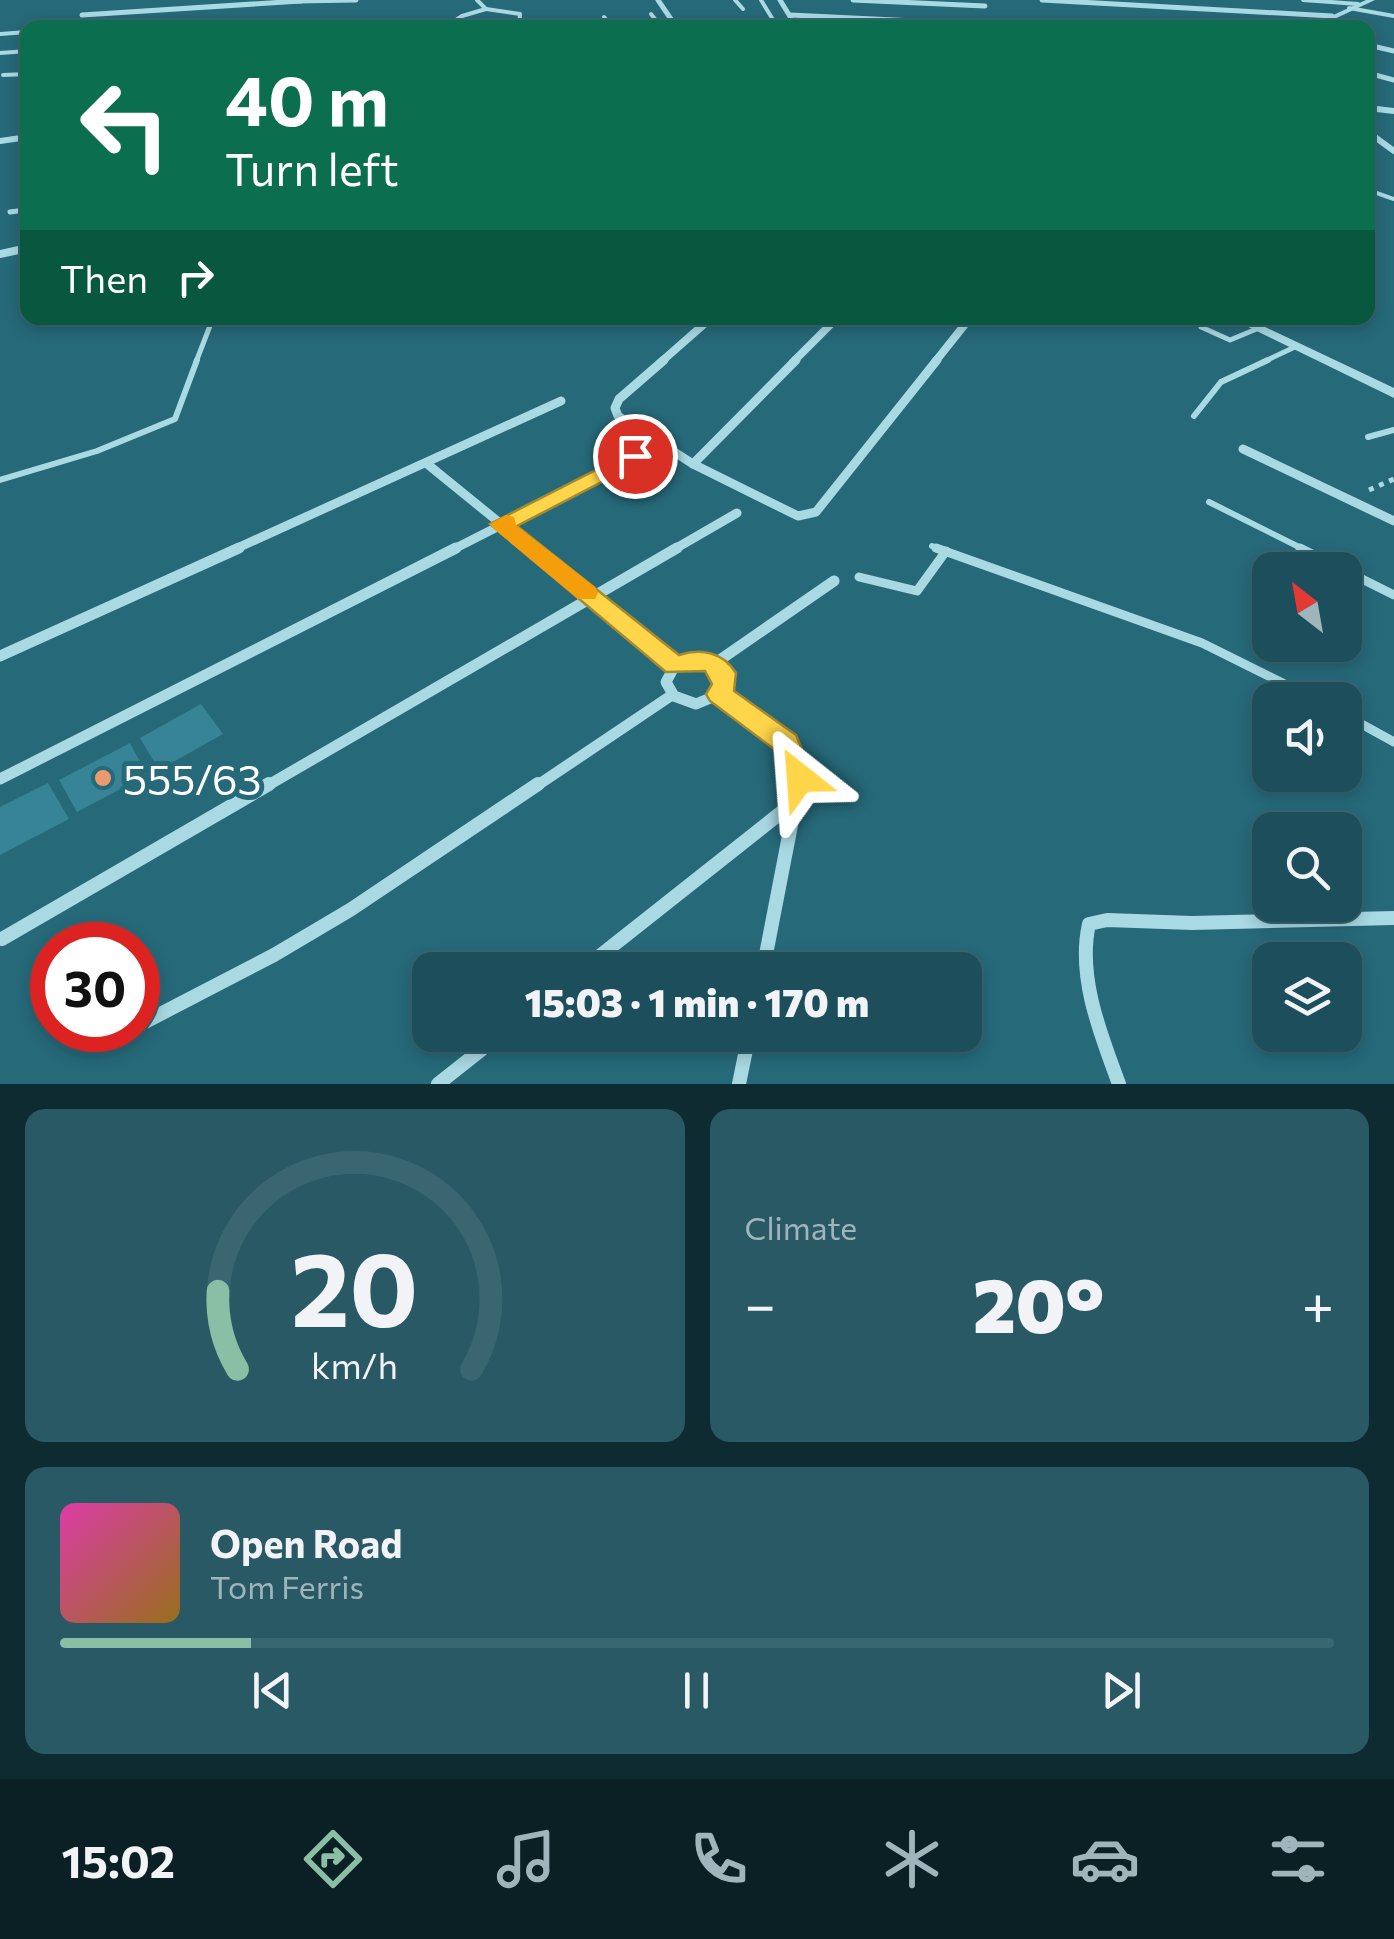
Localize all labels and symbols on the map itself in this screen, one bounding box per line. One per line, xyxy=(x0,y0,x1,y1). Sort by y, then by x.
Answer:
pin xyxy=(593,414,678,499)
north arrow xyxy=(1252,552,1362,662)
position arrow xyxy=(748,726,852,830)
place label: 555/63 xyxy=(123,752,261,804)
marker: 555/63 xyxy=(92,767,114,789)
speed limit sign: 30 xyxy=(30,922,160,1052)

